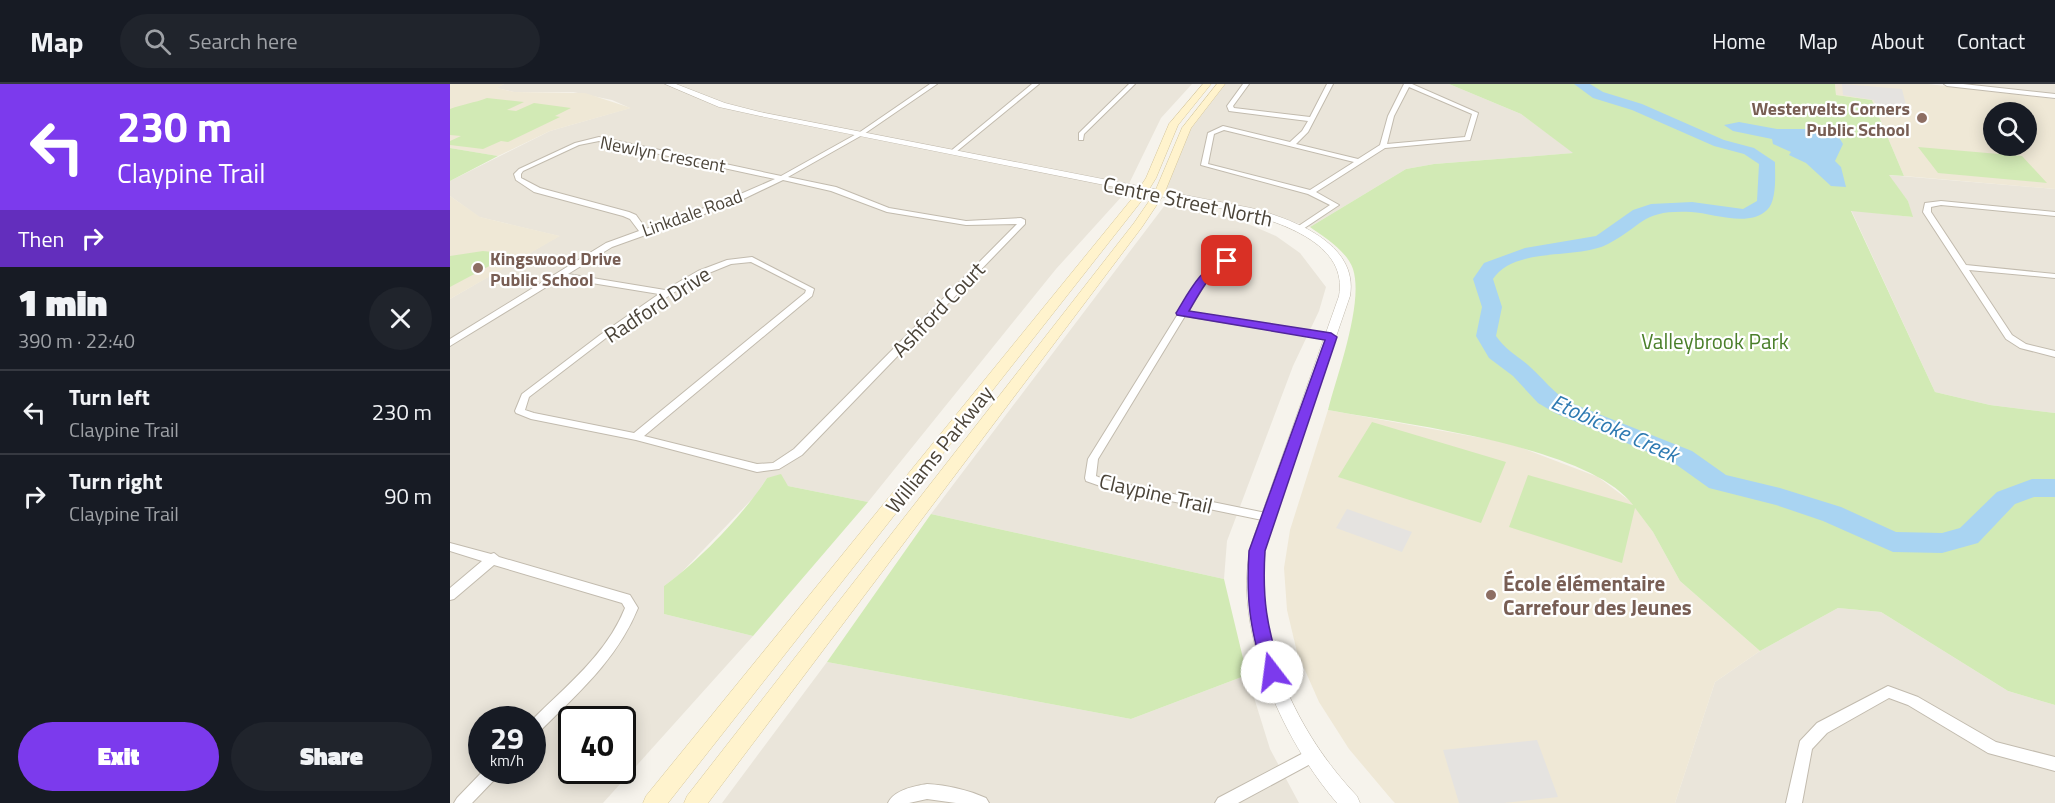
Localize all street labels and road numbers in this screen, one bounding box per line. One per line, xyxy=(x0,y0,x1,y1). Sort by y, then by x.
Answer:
street label: Newlyn Crescent xyxy=(598,129,729,180)
street label: Centre Street North xyxy=(1100,167,1276,235)
street label: Linkdale Road xyxy=(638,182,746,244)
street label: Ashford Court xyxy=(884,253,992,364)
street label: Radford Drive xyxy=(598,258,716,350)
street label: Williams Parkway xyxy=(877,378,1001,520)
street label: Claypine Trail xyxy=(1096,464,1216,522)

